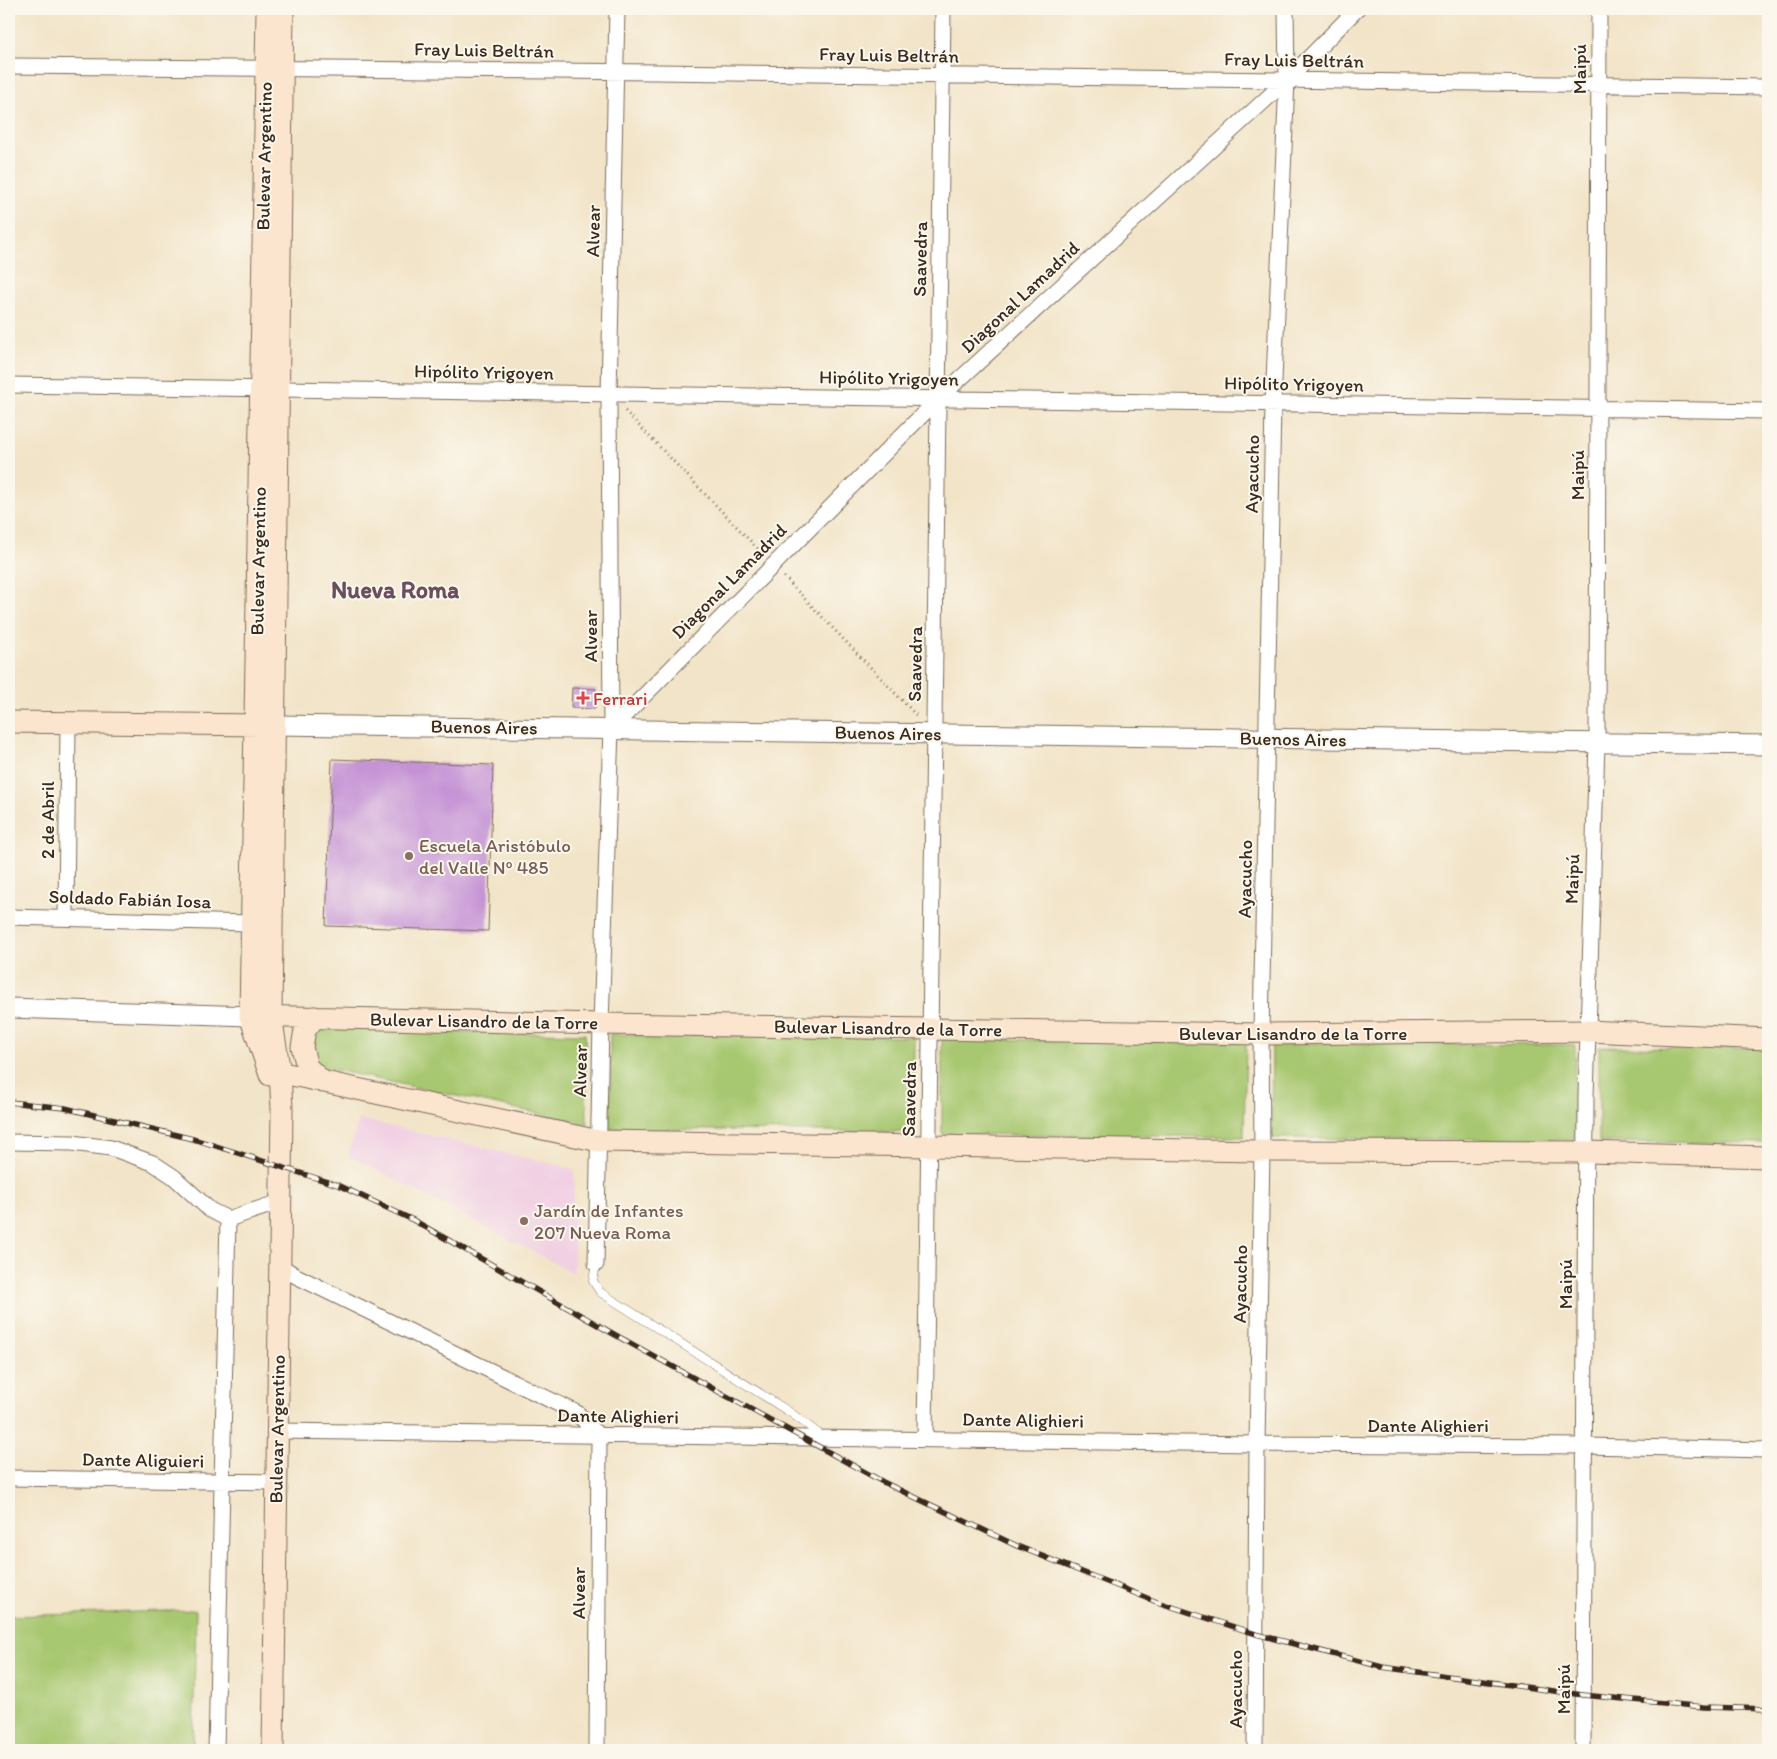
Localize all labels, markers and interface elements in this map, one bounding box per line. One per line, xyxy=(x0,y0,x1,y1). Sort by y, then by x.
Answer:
street label: Fray Luis Beltrán xyxy=(414,37,554,63)
street label: Fray Luis Beltrán xyxy=(819,42,959,68)
street label: Maipú xyxy=(1568,43,1591,94)
street label: Fray Luis Beltrán xyxy=(1224,47,1364,73)
street label: Bulevar Argentino xyxy=(251,81,277,231)
street label: Alvear xyxy=(581,204,605,257)
street label: Saavedra xyxy=(908,221,932,297)
street label: Diagonal Lamadrid xyxy=(956,236,1084,358)
street label: Hipólito Yrigoyen xyxy=(414,359,554,385)
street label: Hipólito Yrigoyen xyxy=(819,365,959,391)
street label: Hipólito Yrigoyen xyxy=(1224,371,1364,397)
street label: Ayacucho xyxy=(1240,435,1264,513)
street label: Maipú xyxy=(1566,449,1589,500)
street label: Bulevar Argentino xyxy=(245,486,271,636)
street label: Diagonal Lamadrid xyxy=(667,518,792,643)
district label: Nueva Roma xyxy=(331,575,459,604)
street label: Alvear xyxy=(579,609,602,662)
street label: Saavedra xyxy=(903,626,927,702)
place label: Ferrari xyxy=(593,687,648,710)
marker: Ferrari xyxy=(577,692,589,704)
street label: Buenos Aires xyxy=(430,715,538,739)
street label: Buenos Aires xyxy=(834,721,942,745)
street label: Buenos Aires xyxy=(1239,727,1347,751)
street label: 2 de Abril xyxy=(36,780,59,859)
place label: Escuela Aristóbulo del Valle Nº 485 xyxy=(419,834,571,879)
street label: Ayacucho xyxy=(1233,840,1257,918)
marker: Escuela Aristóbulo del Valle Nº 485 xyxy=(403,850,415,862)
street label: Maipú xyxy=(1560,853,1584,905)
street label: Soldado Fabián Iosa xyxy=(48,885,212,913)
street label: Bulevar Lisandro de la Torre xyxy=(370,1008,598,1034)
street label: Bulevar Lisandro de la Torre xyxy=(774,1015,1002,1041)
street label: Bulevar Lisandro de la Torre xyxy=(1179,1022,1407,1045)
street label: Alvear xyxy=(568,1044,592,1097)
street label: Saavedra xyxy=(897,1061,921,1137)
place label: Jardín de Infantes 207 Nueva Roma xyxy=(534,1199,683,1244)
marker: Jardín de Infantes 207 Nueva Roma xyxy=(518,1215,530,1227)
street label: Ayacucho xyxy=(1228,1245,1252,1323)
street label: Maipú xyxy=(1554,1258,1577,1309)
street label: Bulevar Argentino xyxy=(264,1354,290,1504)
street label: Dante Alighieri xyxy=(557,1403,679,1429)
street label: Dante Alighieri xyxy=(962,1407,1084,1433)
street label: Dante Alighieri xyxy=(1367,1414,1489,1437)
street label: Dante Aliguieri xyxy=(82,1447,204,1473)
street label: Alvear xyxy=(567,1566,590,1619)
street label: Ayacucho xyxy=(1224,1650,1247,1728)
street label: Maipú xyxy=(1552,1663,1575,1714)

